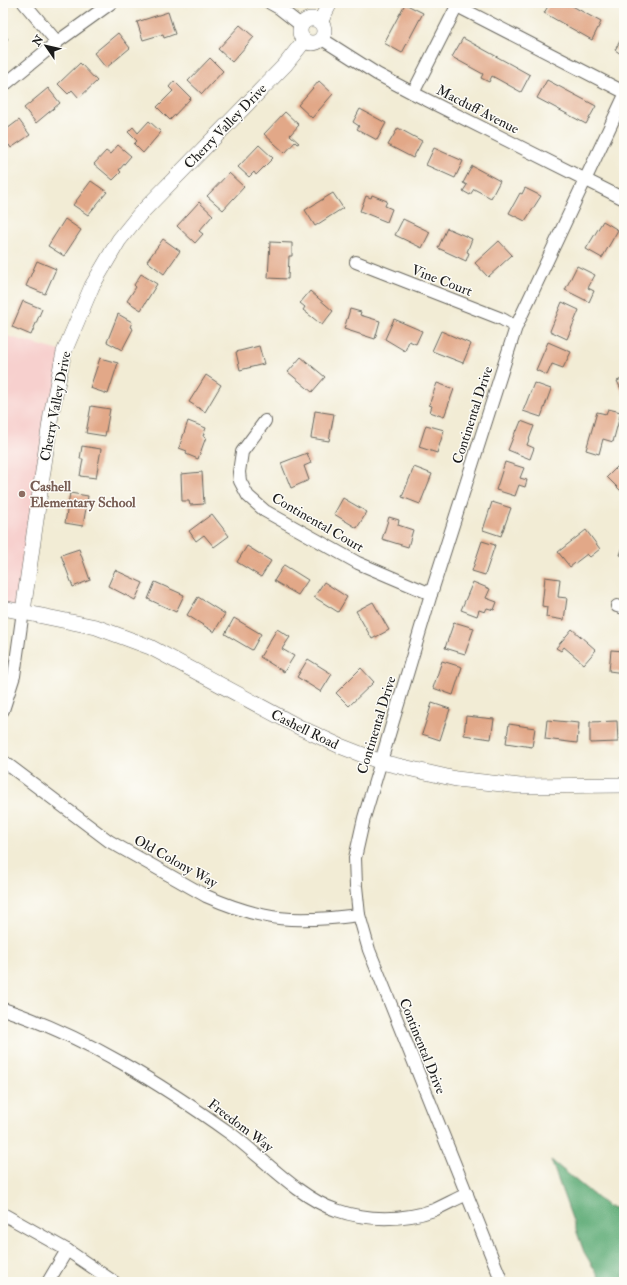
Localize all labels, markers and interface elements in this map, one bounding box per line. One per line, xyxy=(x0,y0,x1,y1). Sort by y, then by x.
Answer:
north arrow xyxy=(26,26,66,66)
text: N xyxy=(29,32,47,49)
street label: Cherry Valley Drive xyxy=(180,80,271,173)
street label: Macduff Avenue xyxy=(434,81,522,138)
street label: Vine Court xyxy=(409,261,475,300)
street label: Cherry Valley Drive xyxy=(36,350,75,463)
street label: Continental Drive xyxy=(449,364,496,466)
place label: Cashell Elementary School xyxy=(30,478,136,512)
marker: Cashell Elementary School xyxy=(17,489,27,499)
street label: Continental Court xyxy=(269,489,367,556)
street label: Continental Drive xyxy=(354,674,399,776)
street label: Cashell Road xyxy=(268,706,342,753)
street label: Old Colony Way xyxy=(131,831,221,893)
street label: Continental Drive xyxy=(396,996,449,1097)
street label: Freedom Way xyxy=(204,1095,277,1157)

